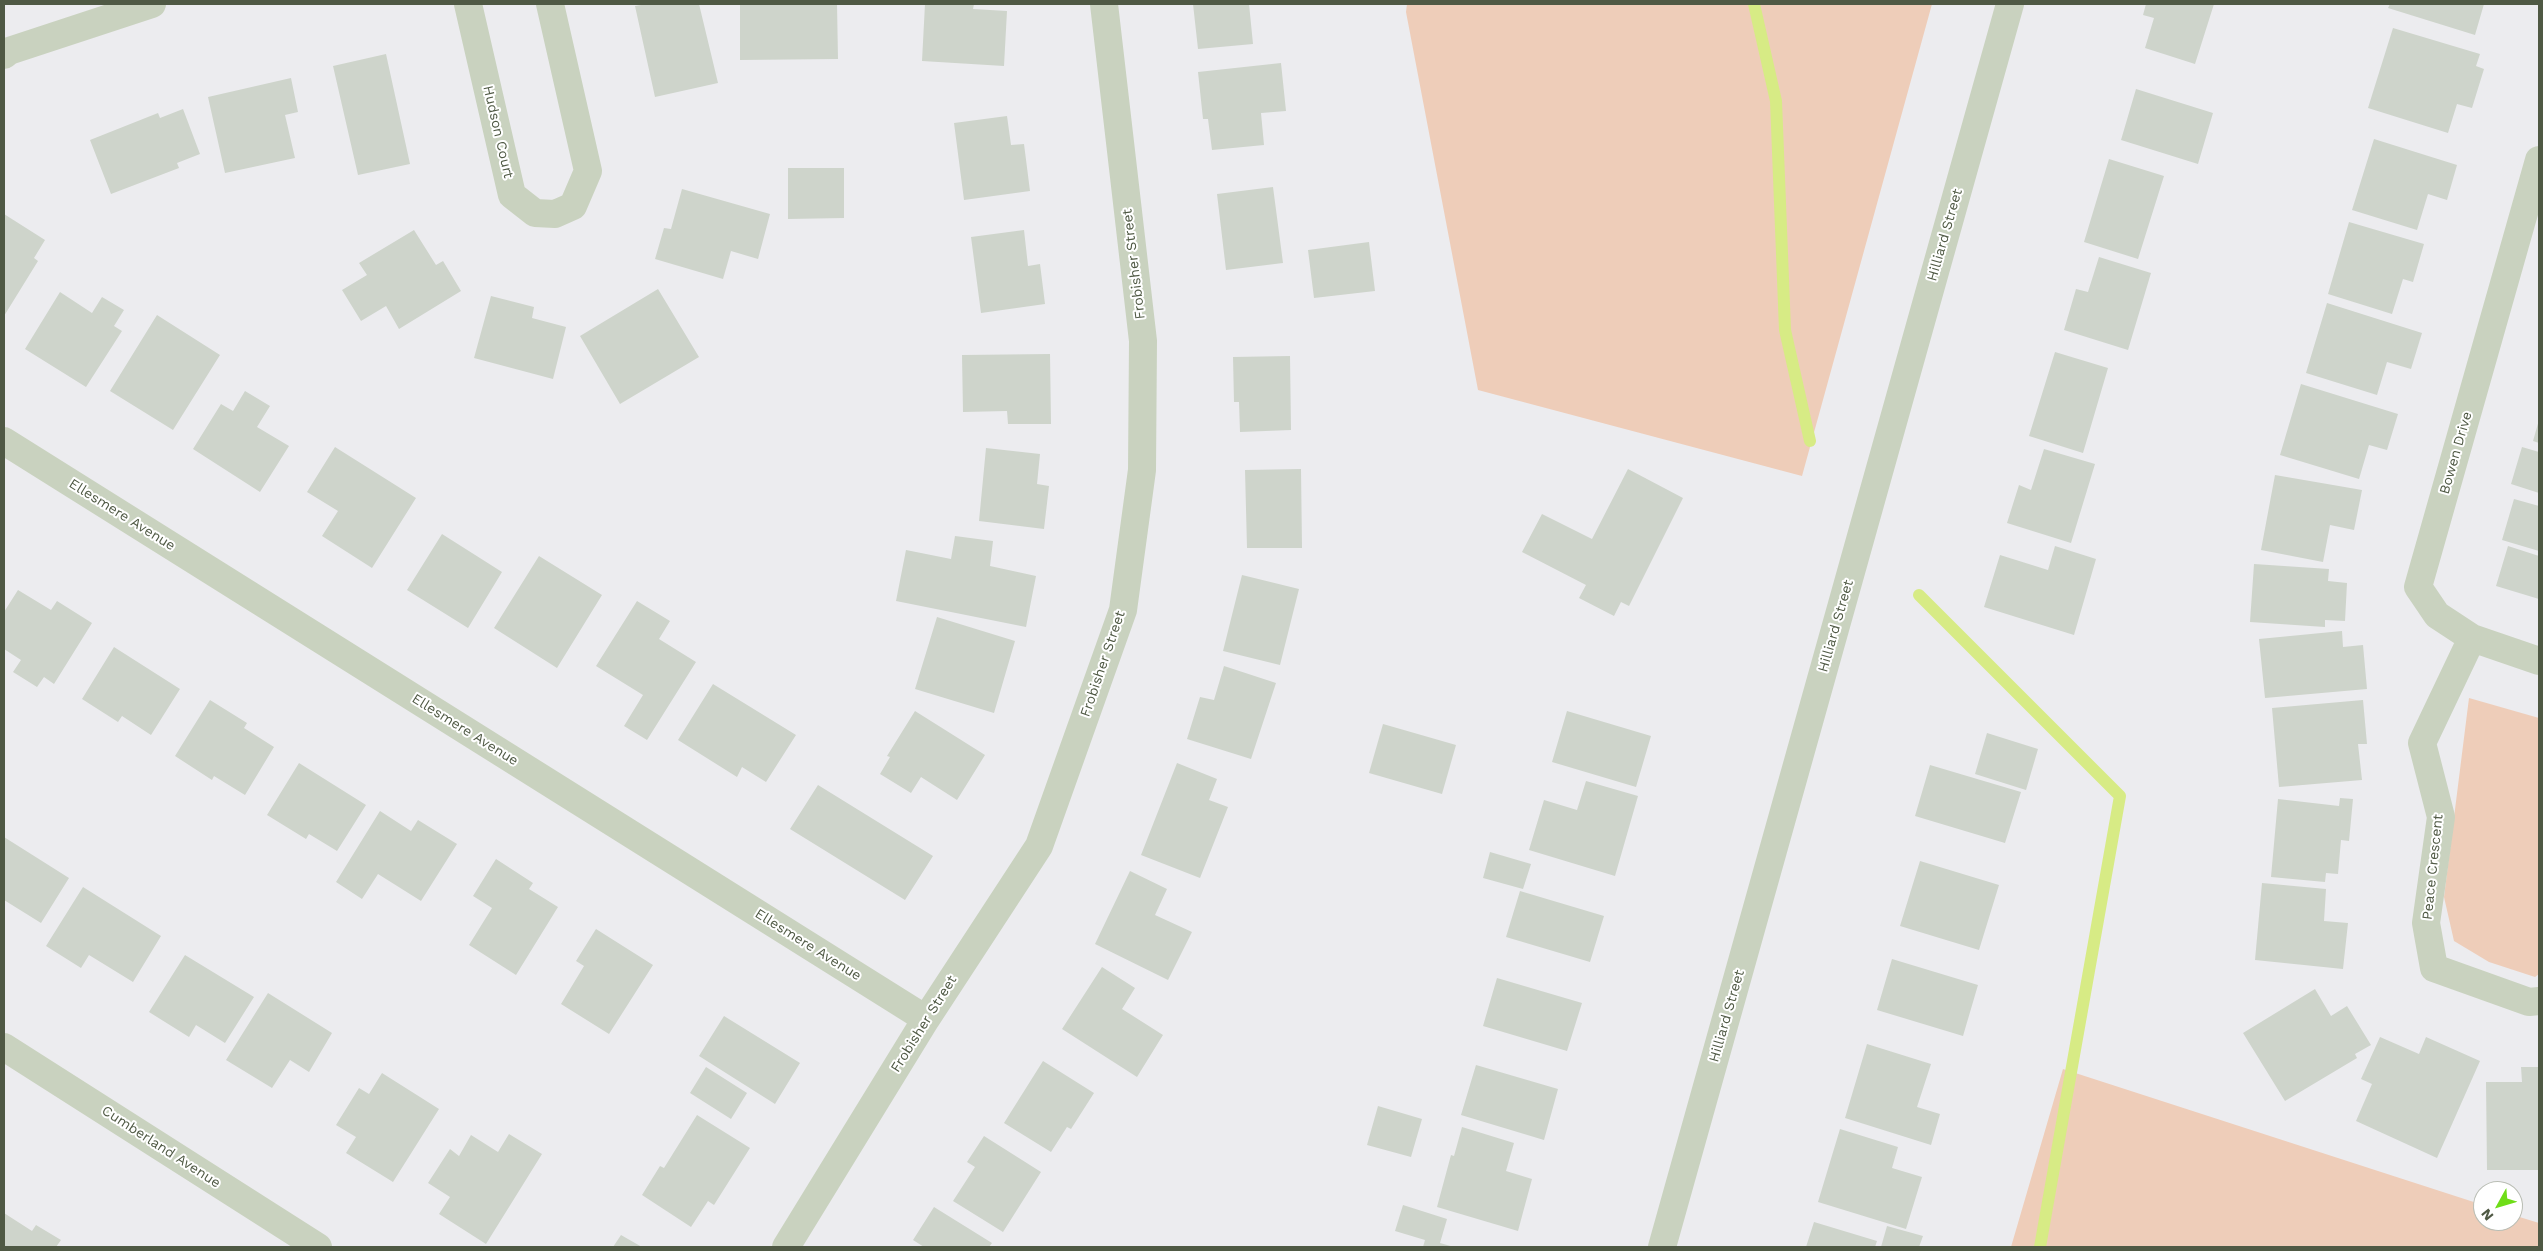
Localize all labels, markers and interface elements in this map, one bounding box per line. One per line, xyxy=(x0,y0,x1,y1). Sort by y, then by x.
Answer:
street label: Hudson Court xyxy=(479,84,517,180)
street label: Hilliard Street xyxy=(1924,187,1966,283)
street label: Frobisher Street xyxy=(1119,208,1149,320)
street label: Bowen Drive xyxy=(2436,410,2476,496)
street label: Ellesmere Avenue xyxy=(66,475,178,555)
street label: Hilliard Street xyxy=(1815,578,1857,674)
street label: Frobisher Street xyxy=(1077,609,1129,719)
street label: Ellesmere Avenue xyxy=(409,690,521,770)
street label: Peace Crescent xyxy=(2419,813,2447,921)
street label: Ellesmere Avenue xyxy=(752,905,864,985)
street label: Hilliard Street xyxy=(1706,968,1748,1064)
street label: Frobisher Street xyxy=(887,972,961,1076)
street label: Cumberland Avenue xyxy=(99,1102,223,1192)
north arrow xyxy=(2473,1181,2523,1231)
text: N xyxy=(2478,1206,2497,1224)

